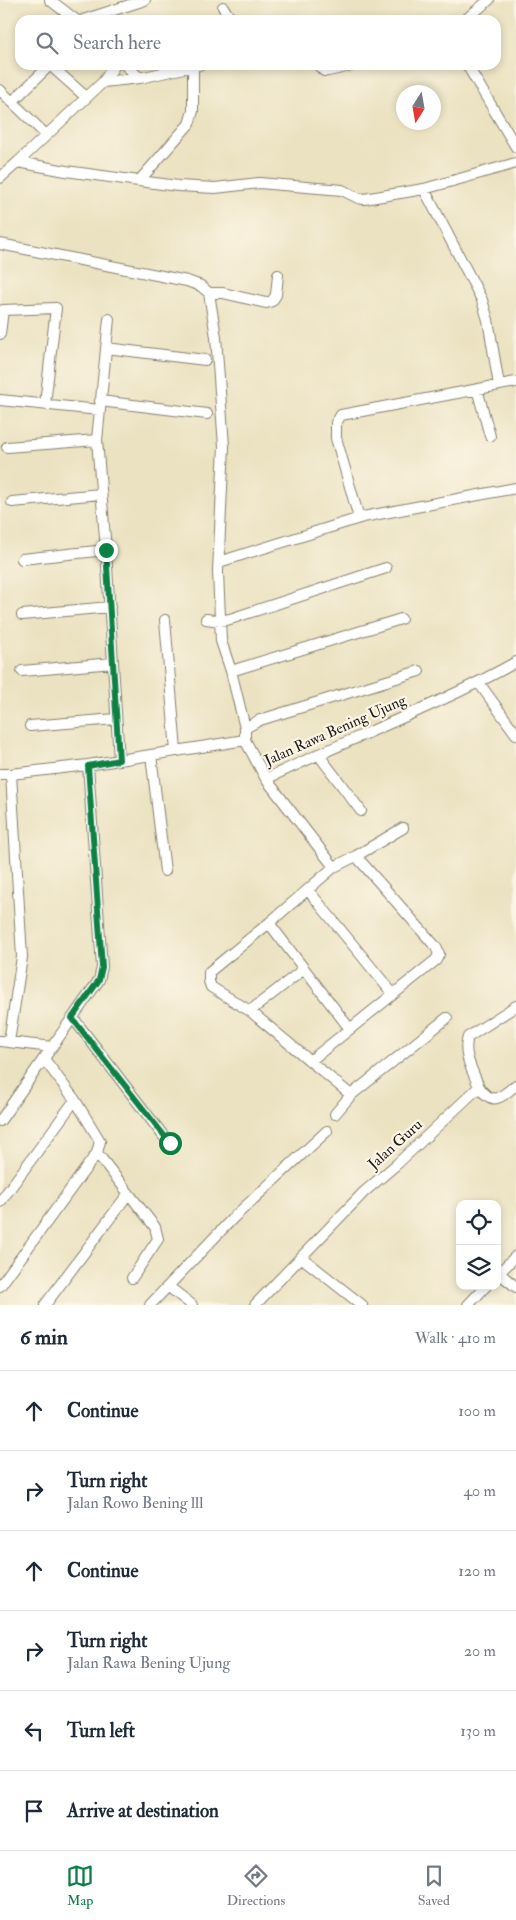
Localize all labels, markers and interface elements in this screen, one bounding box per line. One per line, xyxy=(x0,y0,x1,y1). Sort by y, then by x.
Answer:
search box xyxy=(15,15,501,70)
icon: search xyxy=(33,29,61,57)
text: Search here xyxy=(73,31,161,55)
north arrow xyxy=(396,85,441,130)
route end xyxy=(95,539,118,562)
street label: Jalan Rawa Bening Ujung xyxy=(261,690,410,772)
street label: Jalan Guru xyxy=(364,1115,427,1175)
route start xyxy=(159,1132,182,1155)
map controls xyxy=(456,1200,501,1290)
button: locate xyxy=(456,1200,501,1245)
button: layers xyxy=(456,1245,501,1290)
text: 6 min xyxy=(20,1324,68,1351)
text: Walk · 410 m xyxy=(415,1328,496,1348)
icon: ahead xyxy=(20,1397,48,1425)
text: Continue xyxy=(67,1399,138,1423)
text: 100 m xyxy=(458,1401,496,1421)
text: Turn right xyxy=(67,1469,147,1493)
icon: right xyxy=(20,1477,48,1505)
text: 40 m xyxy=(463,1481,496,1501)
text: Jalan Rowo Bening lll xyxy=(67,1493,203,1513)
icon: ahead xyxy=(20,1557,48,1585)
text: Continue xyxy=(67,1559,138,1583)
text: 120 m xyxy=(458,1561,496,1581)
text: Turn right xyxy=(67,1629,147,1653)
icon: right xyxy=(20,1637,48,1665)
text: 20 m xyxy=(464,1641,496,1661)
text: Jalan Rawa Bening Ujung xyxy=(67,1653,230,1673)
icon: left xyxy=(20,1717,48,1745)
text: Turn left xyxy=(67,1719,135,1743)
text: 130 m xyxy=(460,1721,496,1741)
icon: arrive xyxy=(20,1797,48,1825)
text: Arrive at destination xyxy=(67,1799,219,1823)
tab: Map xyxy=(66,1862,94,1909)
tab: Directions xyxy=(227,1862,285,1909)
tab: Saved xyxy=(418,1862,450,1909)

